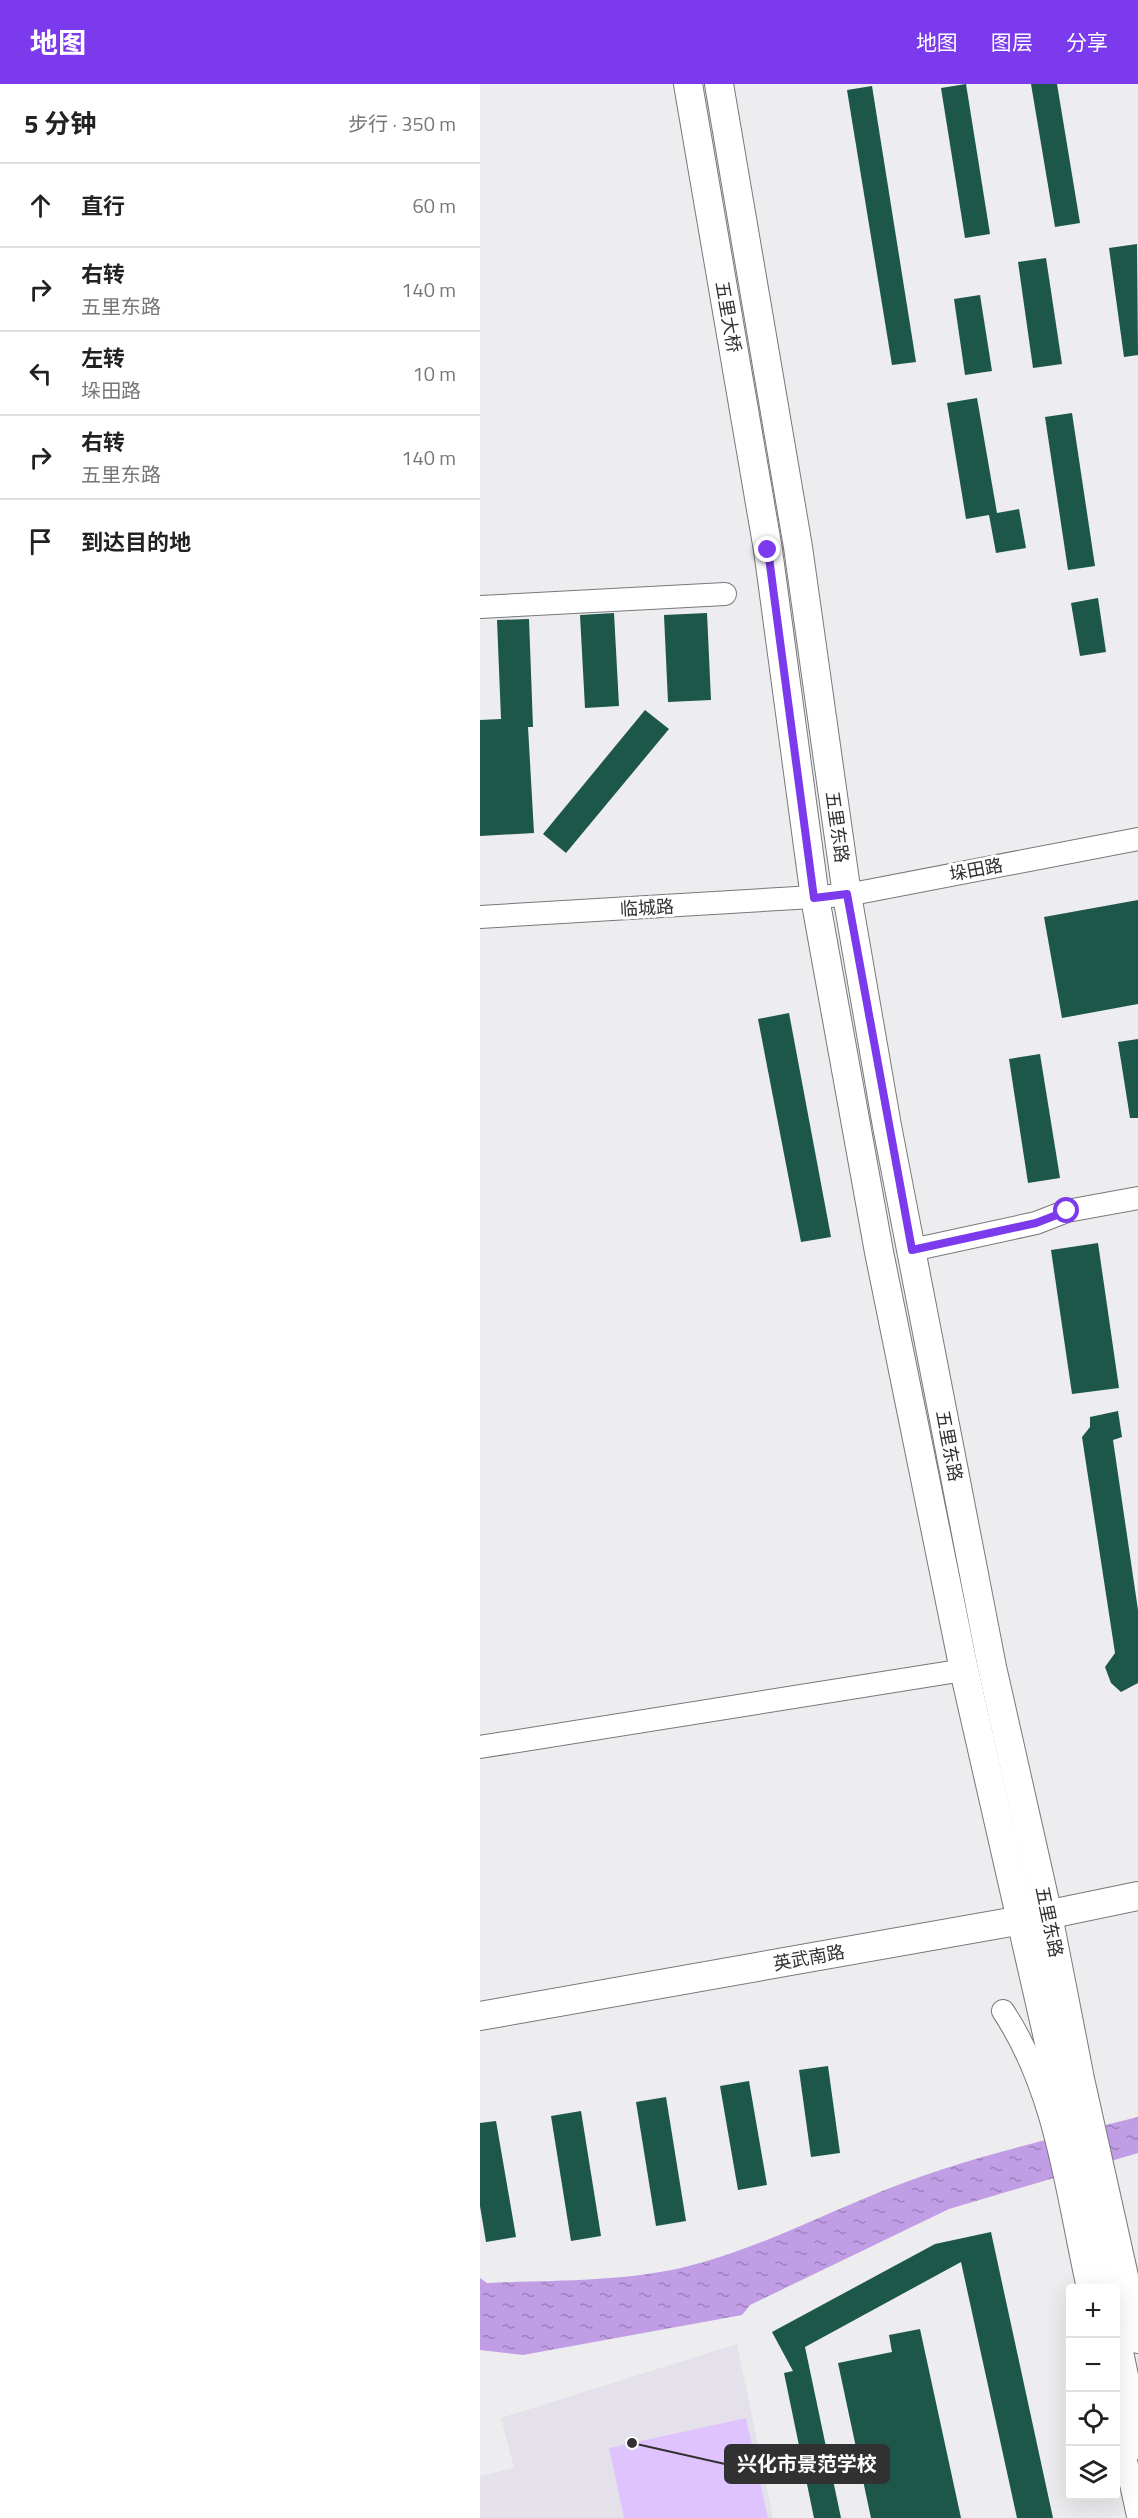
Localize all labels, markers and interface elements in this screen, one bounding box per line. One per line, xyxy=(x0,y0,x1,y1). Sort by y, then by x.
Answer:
text: 地图 xyxy=(30,21,86,64)
text: 地图 xyxy=(916,26,958,58)
text: 图层 xyxy=(991,26,1033,58)
text: 分享 xyxy=(1066,26,1108,58)
text: 5 分钟 xyxy=(24,104,96,143)
text: 步行 · 350 m xyxy=(348,108,456,139)
icon: ahead xyxy=(24,189,57,222)
text: 直行 xyxy=(81,189,125,223)
text: 60 m xyxy=(412,190,456,221)
text: 右转 xyxy=(81,257,125,291)
icon: right xyxy=(24,273,57,306)
text: 140 m xyxy=(401,274,456,305)
street label: 五里大桥 xyxy=(709,279,748,355)
text: 五里东路 xyxy=(81,291,161,322)
text: 左转 xyxy=(81,341,125,375)
icon: left xyxy=(24,357,57,390)
text: 10 m xyxy=(412,358,456,389)
text: 垛田路 xyxy=(81,375,141,406)
text: 右转 xyxy=(81,425,125,459)
icon: right xyxy=(24,441,57,474)
text: 140 m xyxy=(401,442,456,473)
text: 五里东路 xyxy=(81,459,161,490)
icon: arrive xyxy=(24,525,57,558)
text: 到达目的地 xyxy=(81,525,191,559)
route end xyxy=(754,536,780,562)
street label: 五里东路 xyxy=(819,789,856,864)
street label: 垛田路 xyxy=(947,851,1005,888)
street label: 临城路 xyxy=(619,893,675,922)
route start xyxy=(1053,1197,1079,1223)
street label: 五里东路 xyxy=(929,1408,970,1484)
street label: 五里东路 xyxy=(1029,1884,1070,1960)
street label: 英武南路 xyxy=(771,1938,847,1977)
map controls xyxy=(1066,2284,1120,2500)
button: + xyxy=(1066,2284,1120,2338)
button: − xyxy=(1066,2338,1120,2392)
button: locate xyxy=(1066,2392,1120,2446)
callout: 兴化市景范学校 xyxy=(725,2445,889,2483)
button: layers xyxy=(1066,2446,1120,2500)
text: 兴化市景范学校 xyxy=(737,2448,877,2479)

